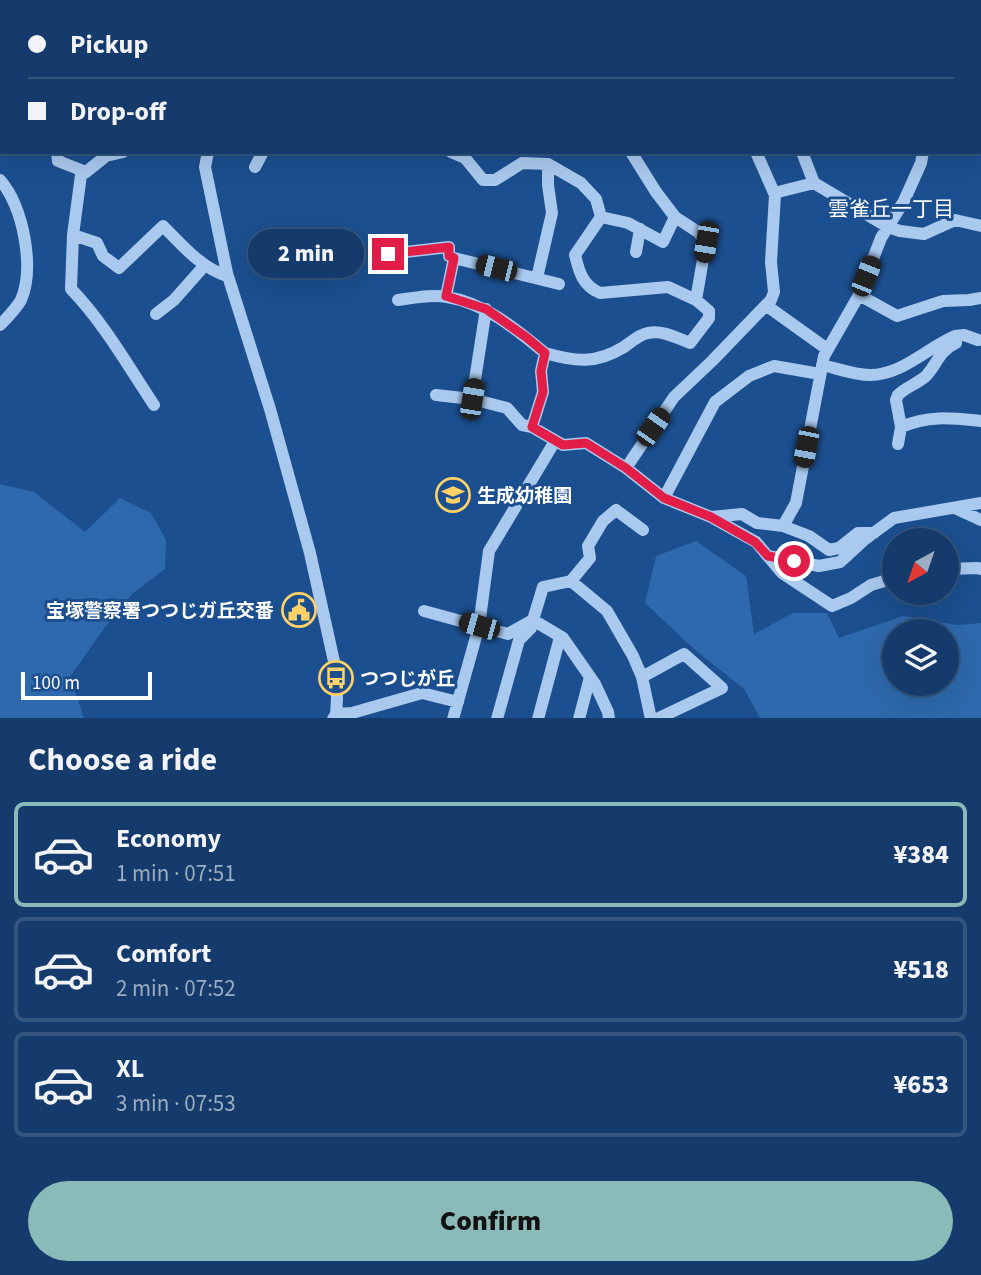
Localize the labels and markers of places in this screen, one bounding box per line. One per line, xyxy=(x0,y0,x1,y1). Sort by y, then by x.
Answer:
school or university icon: 生成幼稚園 xyxy=(434,476,472,514)
place label: 生成幼稚園 xyxy=(477,483,572,510)
public building icon: 宝塚警察署つつじガ丘交番 xyxy=(280,591,318,629)
place label: 宝塚警察署つつじガ丘交番 xyxy=(46,598,274,625)
bus stop icon: つつじが丘 xyxy=(317,659,355,697)
place label: つつじが丘 xyxy=(360,666,455,693)

